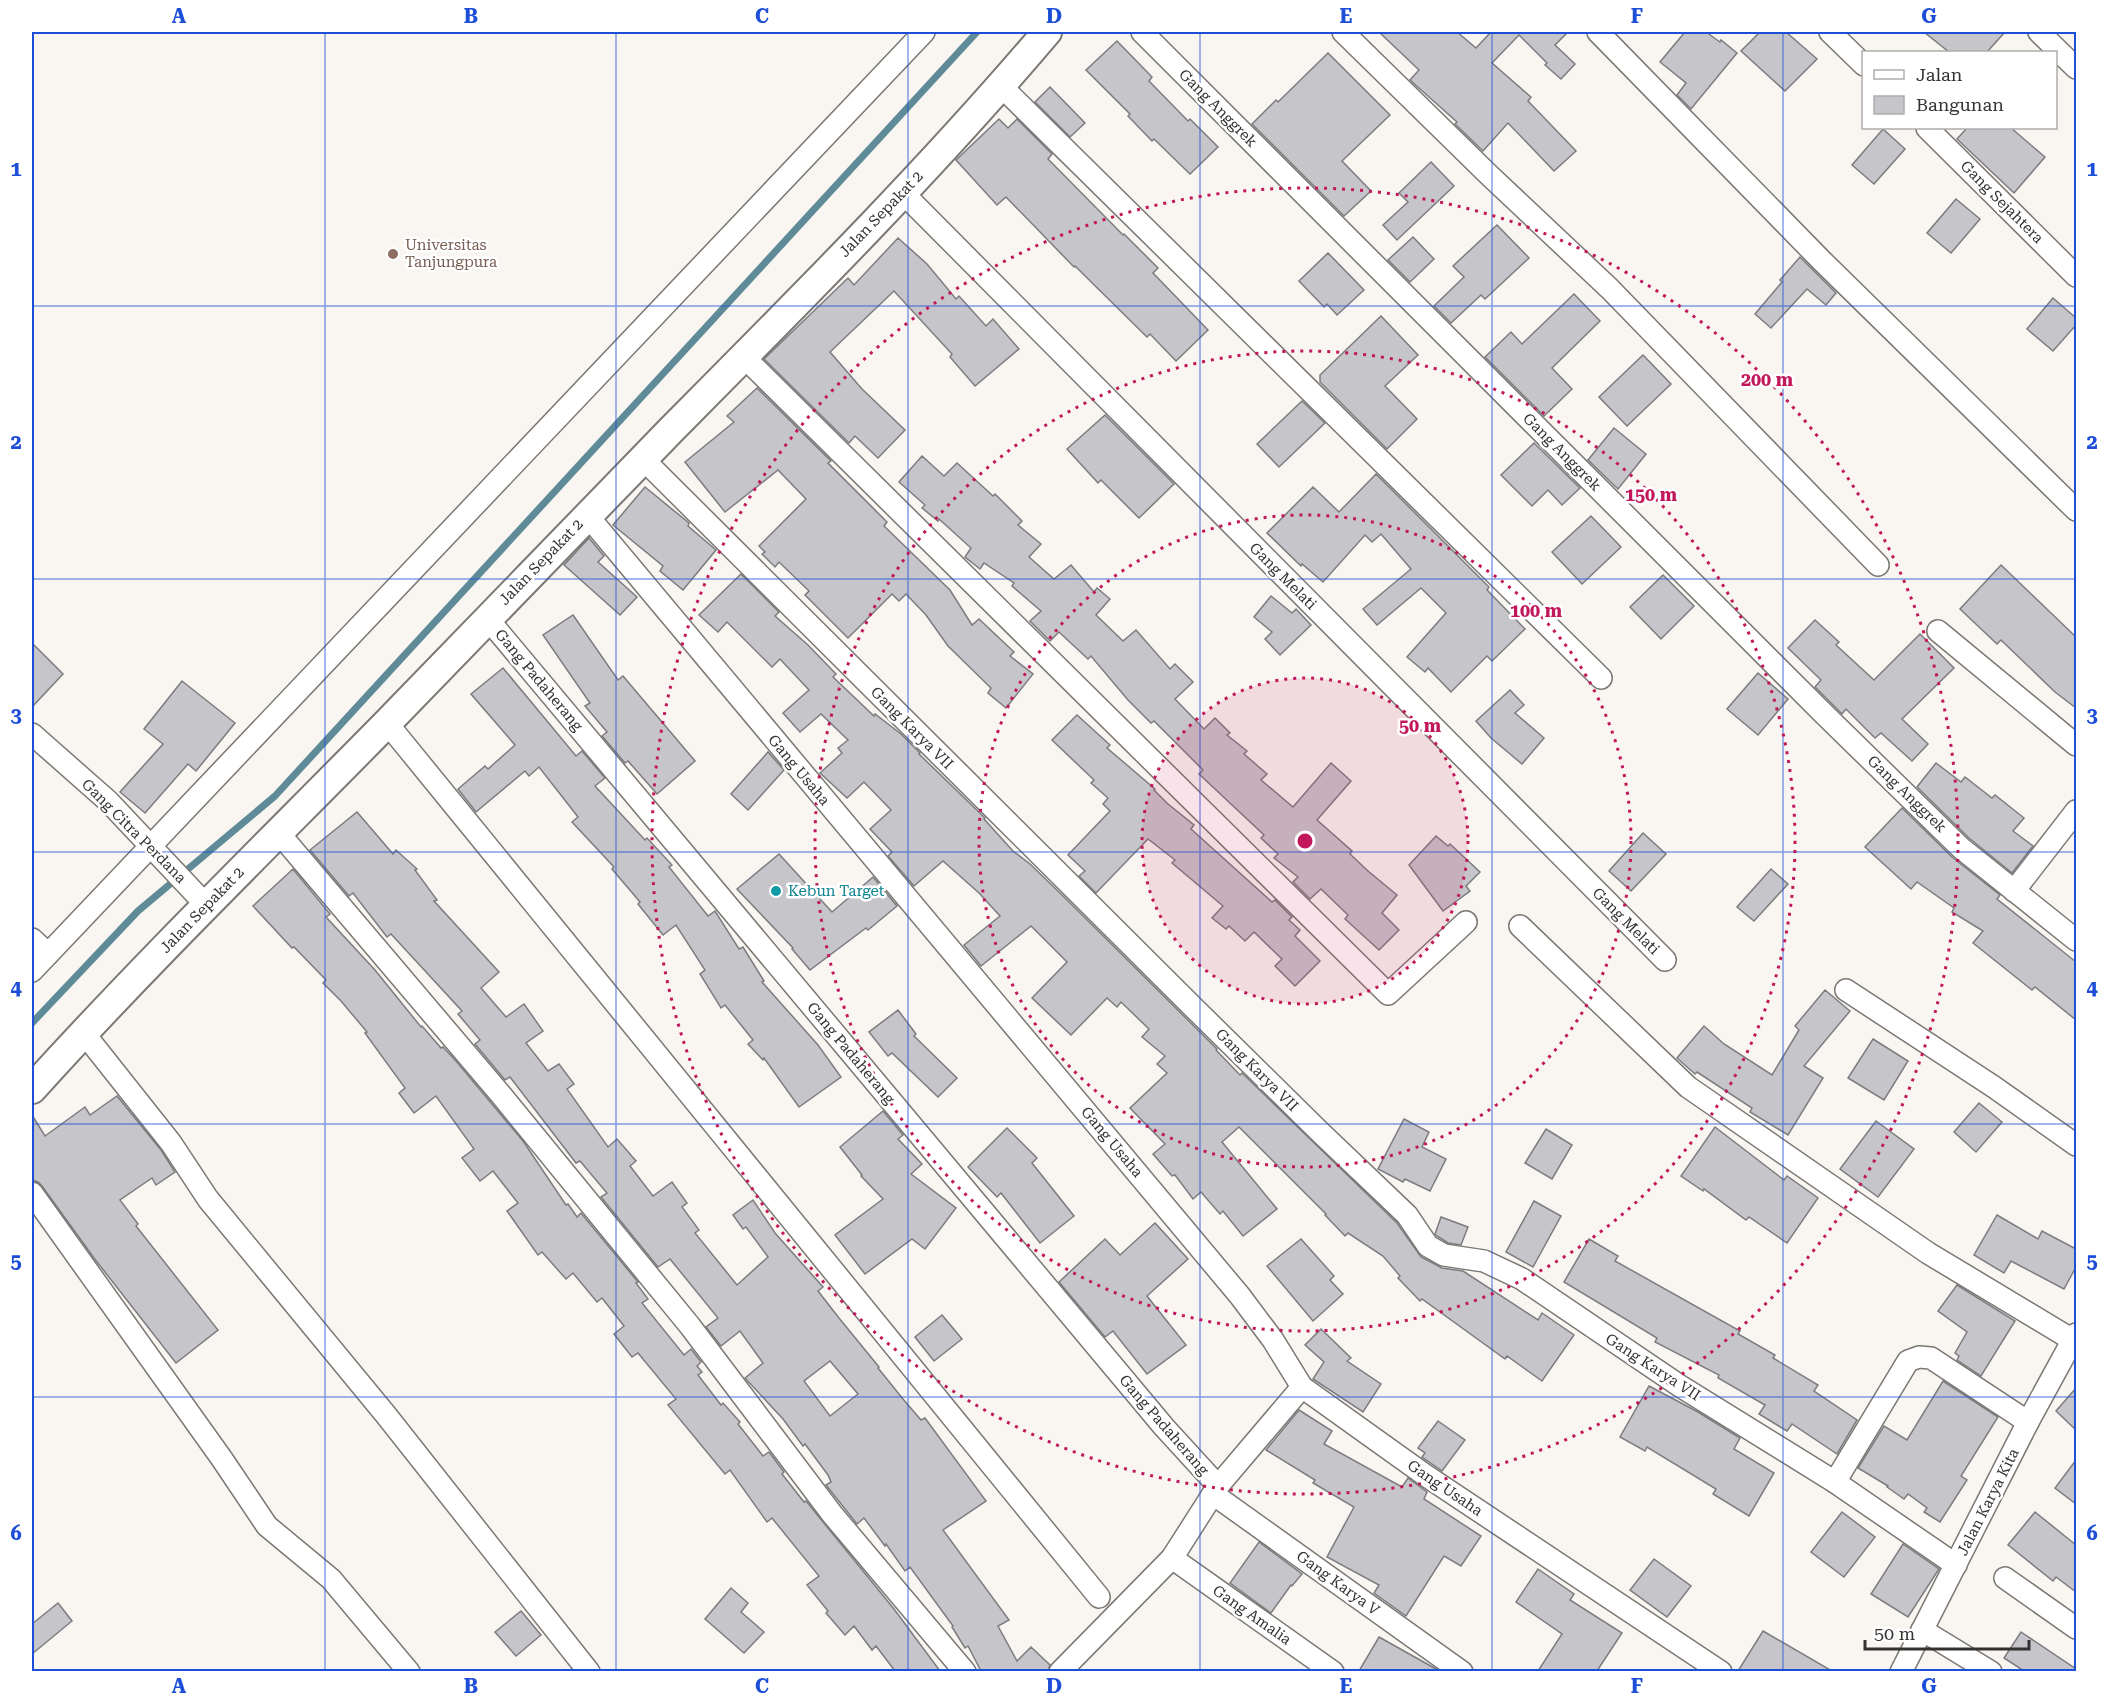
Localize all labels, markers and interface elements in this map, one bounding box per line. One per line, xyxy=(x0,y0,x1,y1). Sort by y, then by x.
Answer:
text: A xyxy=(172,4,187,28)
text: B xyxy=(464,4,478,28)
text: C xyxy=(755,4,769,28)
text: D xyxy=(1046,4,1062,28)
text: E xyxy=(1340,4,1353,28)
text: F xyxy=(1631,4,1643,28)
text: G xyxy=(1921,4,1937,28)
legend xyxy=(1862,51,2057,129)
text: Jalan xyxy=(1916,64,1963,85)
street label: Gang Anggrek xyxy=(1175,65,1261,151)
text: Bangunan xyxy=(1916,94,2004,115)
text: 1 xyxy=(10,157,22,181)
street label: Gang Sejahtera xyxy=(1957,157,2047,247)
text: 1 xyxy=(2086,157,2098,181)
street label: Jalan Sepakat 2 xyxy=(835,167,927,261)
place label: Universitas Tanjungpura xyxy=(405,236,497,271)
marker: Universitas Tanjungpura xyxy=(386,247,400,261)
text: 200 m xyxy=(1741,369,1794,390)
street label: Gang Anggrek xyxy=(1519,409,1605,495)
text: 2 xyxy=(10,430,22,454)
text: 2 xyxy=(2086,430,2098,454)
text: 150 m xyxy=(1625,484,1678,505)
street label: Jalan Sepakat 2 xyxy=(495,515,587,609)
street label: Gang Melati xyxy=(1246,539,1320,613)
text: 100 m xyxy=(1510,600,1563,621)
street label: Gang Padaherang xyxy=(491,625,587,735)
street label: Gang Karya VII xyxy=(867,683,957,773)
text: 3 xyxy=(10,703,22,727)
text: 3 xyxy=(2086,703,2098,727)
text: 50 m xyxy=(1399,715,1442,736)
street label: Gang Usaha xyxy=(764,731,834,809)
street label: Gang Anggrek xyxy=(1864,752,1951,837)
street label: Gang Citra Perdana xyxy=(78,775,190,887)
centre of rings xyxy=(1295,831,1315,851)
street label: Jalan Sepakat 2 xyxy=(156,863,248,957)
place label: Kebun Target xyxy=(788,882,885,900)
marker: Kebun Target xyxy=(769,884,783,898)
street label: Gang Melati xyxy=(1589,884,1663,958)
text: 4 xyxy=(10,976,22,1000)
text: 4 xyxy=(2086,976,2098,1000)
street label: Gang Padaherang xyxy=(803,998,899,1108)
street label: Gang Karya VII xyxy=(1212,1025,1302,1115)
street label: Gang Usaha xyxy=(1077,1103,1147,1181)
text: 5 xyxy=(10,1249,22,1273)
text: 5 xyxy=(2086,1249,2098,1273)
street label: Gang Karya VII xyxy=(1602,1330,1704,1404)
street label: Gang Padaherang xyxy=(1115,1371,1213,1479)
street label: Jalan Karya Kita xyxy=(1953,1446,2023,1558)
street label: Gang Usaha xyxy=(1404,1456,1486,1520)
text: 6 xyxy=(10,1521,22,1545)
text: 6 xyxy=(2086,1521,2098,1545)
street label: Gang Karya V xyxy=(1293,1547,1383,1619)
street label: Gang Amalia xyxy=(1209,1581,1295,1649)
scale bar xyxy=(1865,1613,2028,1651)
text: 50 m xyxy=(1874,1623,1915,1644)
text: A xyxy=(172,1674,187,1698)
text: B xyxy=(464,1674,478,1698)
text: C xyxy=(755,1674,769,1698)
text: D xyxy=(1046,1674,1062,1698)
text: E xyxy=(1340,1674,1353,1698)
text: F xyxy=(1631,1674,1643,1698)
text: G xyxy=(1921,1674,1937,1698)

